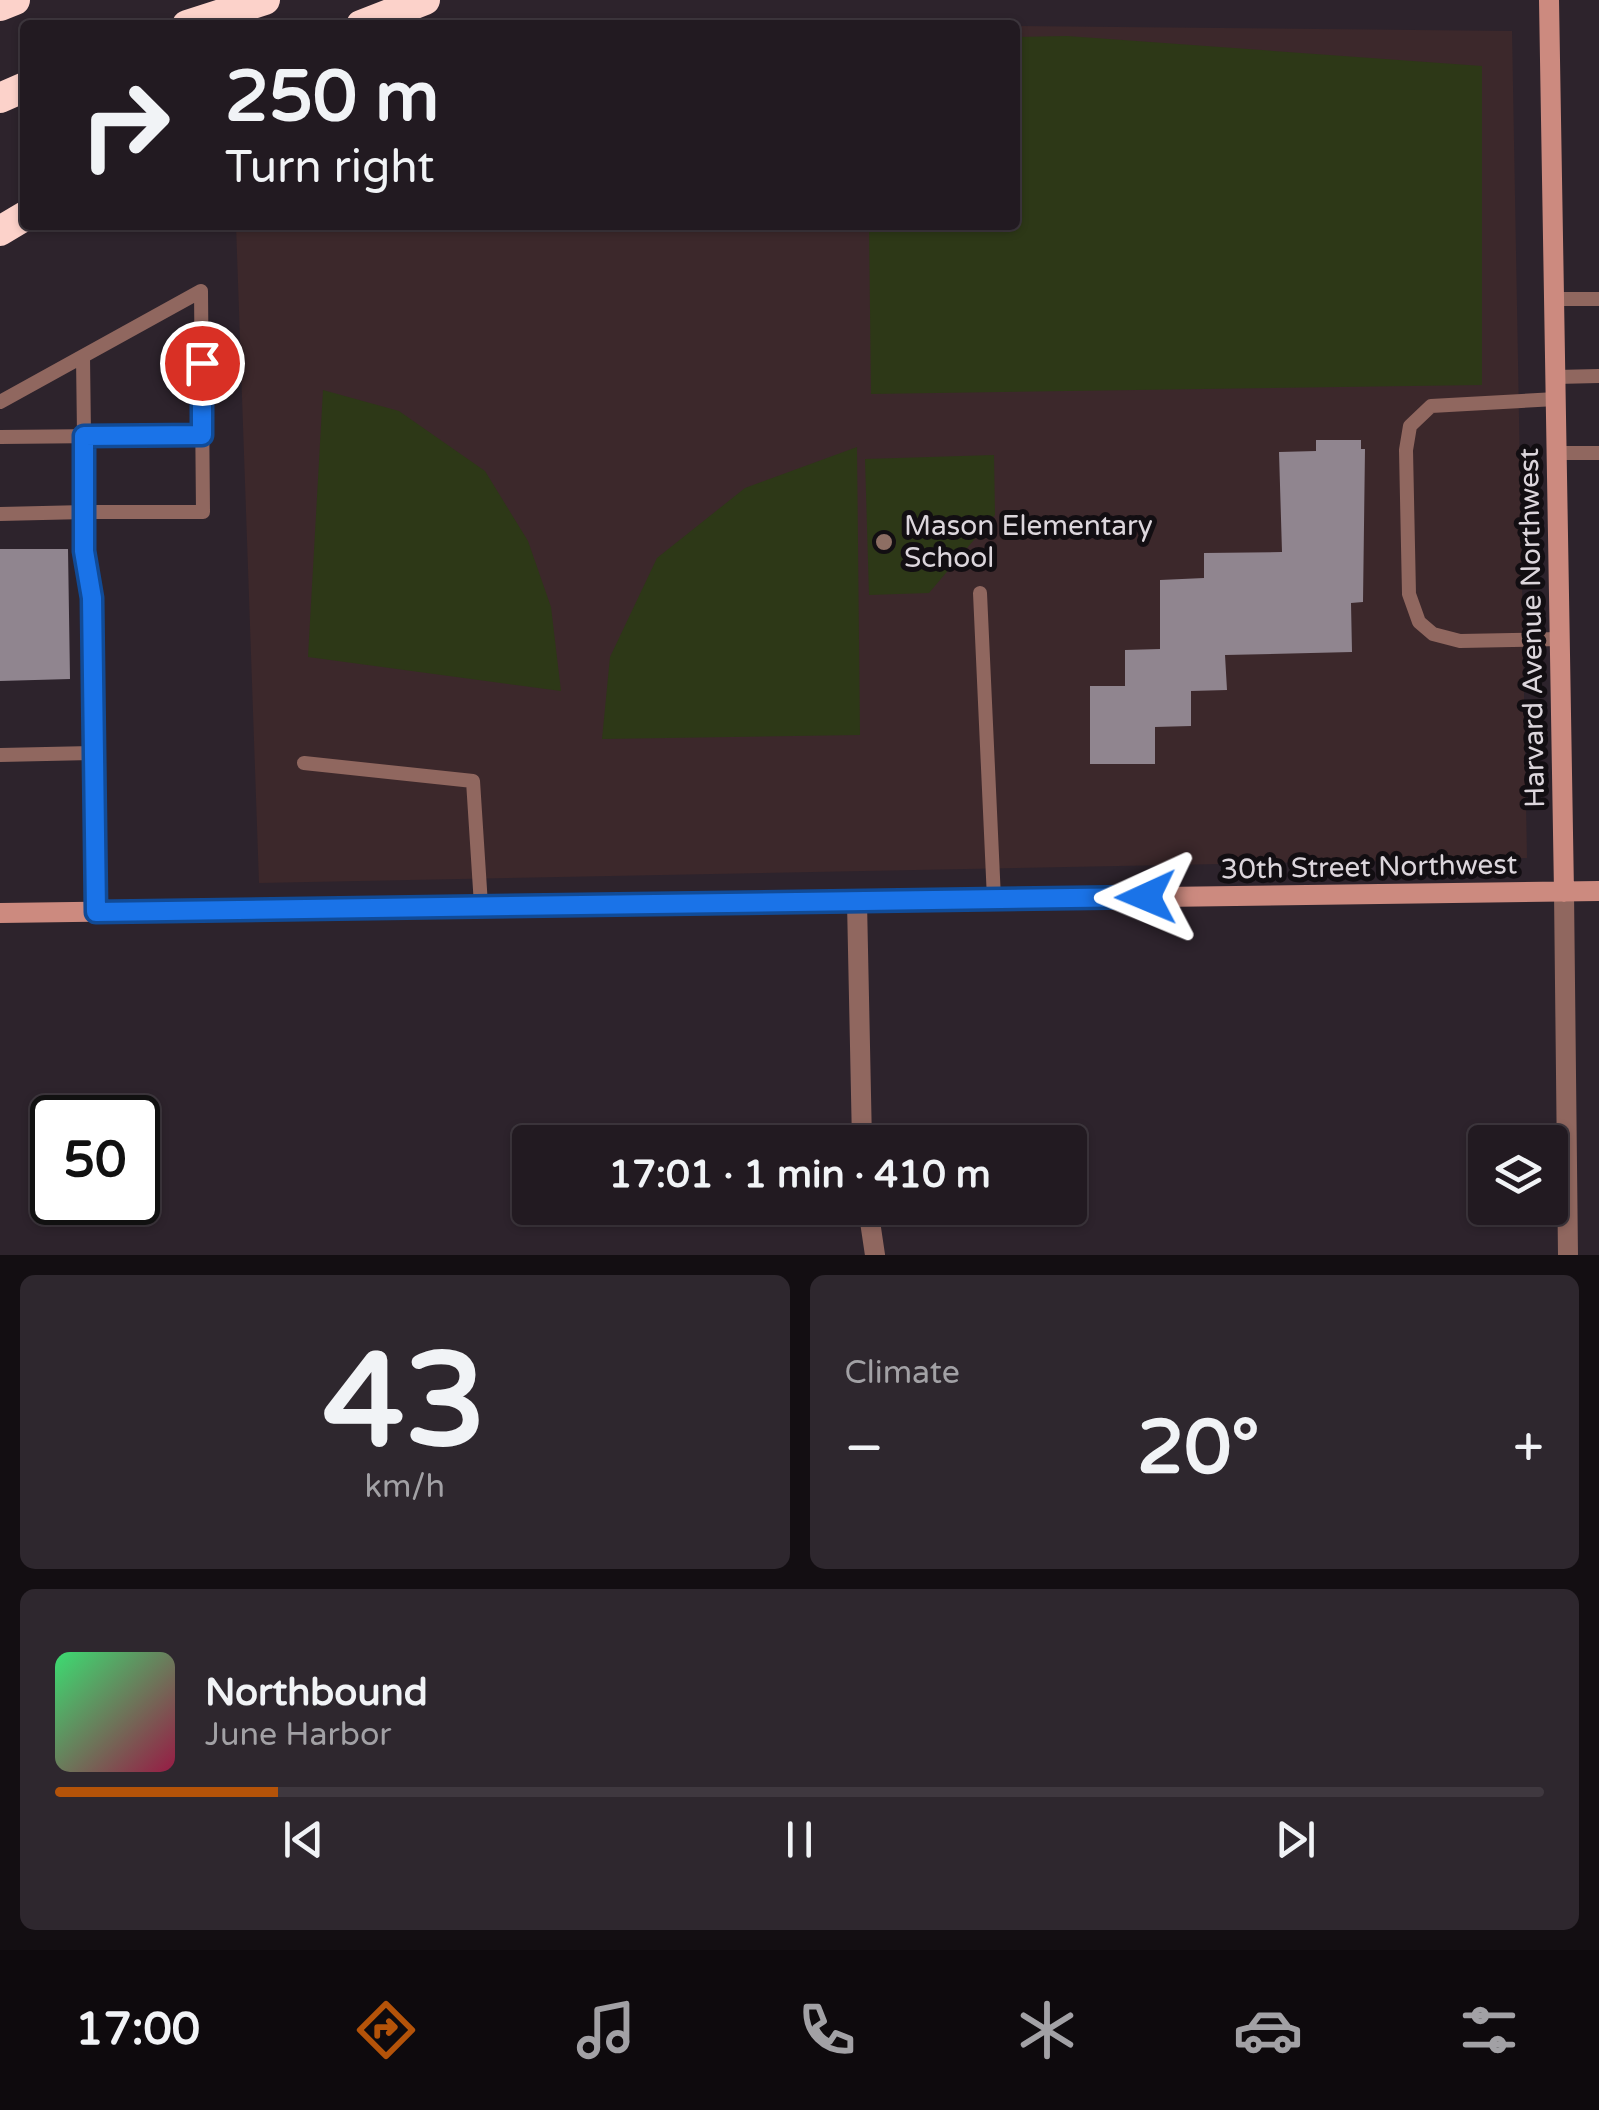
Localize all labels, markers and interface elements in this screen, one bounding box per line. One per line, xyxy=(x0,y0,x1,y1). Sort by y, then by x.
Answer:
text: 250 m xyxy=(225,56,439,140)
icon: right xyxy=(60,60,190,190)
text: Turn right xyxy=(225,141,434,195)
pin xyxy=(160,321,245,406)
icon: arrive xyxy=(175,336,230,391)
street label: Harvard Avenue Northwest xyxy=(1512,447,1552,808)
place label: Mason Elementary School xyxy=(904,509,1153,575)
marker: Mason Elementary School xyxy=(873,531,895,553)
position arrow xyxy=(1094,845,1198,949)
street label: 30th Street Northwest xyxy=(1220,847,1518,887)
speed limit sign: 50 xyxy=(30,1095,160,1225)
map controls xyxy=(1468,1125,1568,1225)
button: layers xyxy=(1468,1125,1568,1225)
text: 17:01 · 1 min · 410 m xyxy=(608,1152,991,1198)
text: 43 xyxy=(323,1325,486,1481)
text: Climate xyxy=(845,1354,960,1392)
text: 20° xyxy=(1137,1403,1260,1493)
text: − xyxy=(845,1416,884,1482)
text: + xyxy=(1513,1416,1544,1482)
text: km/h xyxy=(365,1468,445,1506)
text: Northbound xyxy=(205,1670,428,1716)
text: June Harbor xyxy=(205,1716,392,1754)
icon: previous xyxy=(276,1812,331,1867)
icon: pause xyxy=(772,1812,827,1867)
icon: next xyxy=(1268,1812,1323,1867)
icon: directions xyxy=(351,1995,421,2065)
icon: music xyxy=(571,1995,641,2065)
icon: phone xyxy=(792,1995,862,2065)
icon: climate xyxy=(1012,1995,1082,2065)
icon: car xyxy=(1233,1995,1303,2065)
icon: filters xyxy=(1454,1995,1524,2065)
text: 17:00 xyxy=(75,2003,200,2057)

